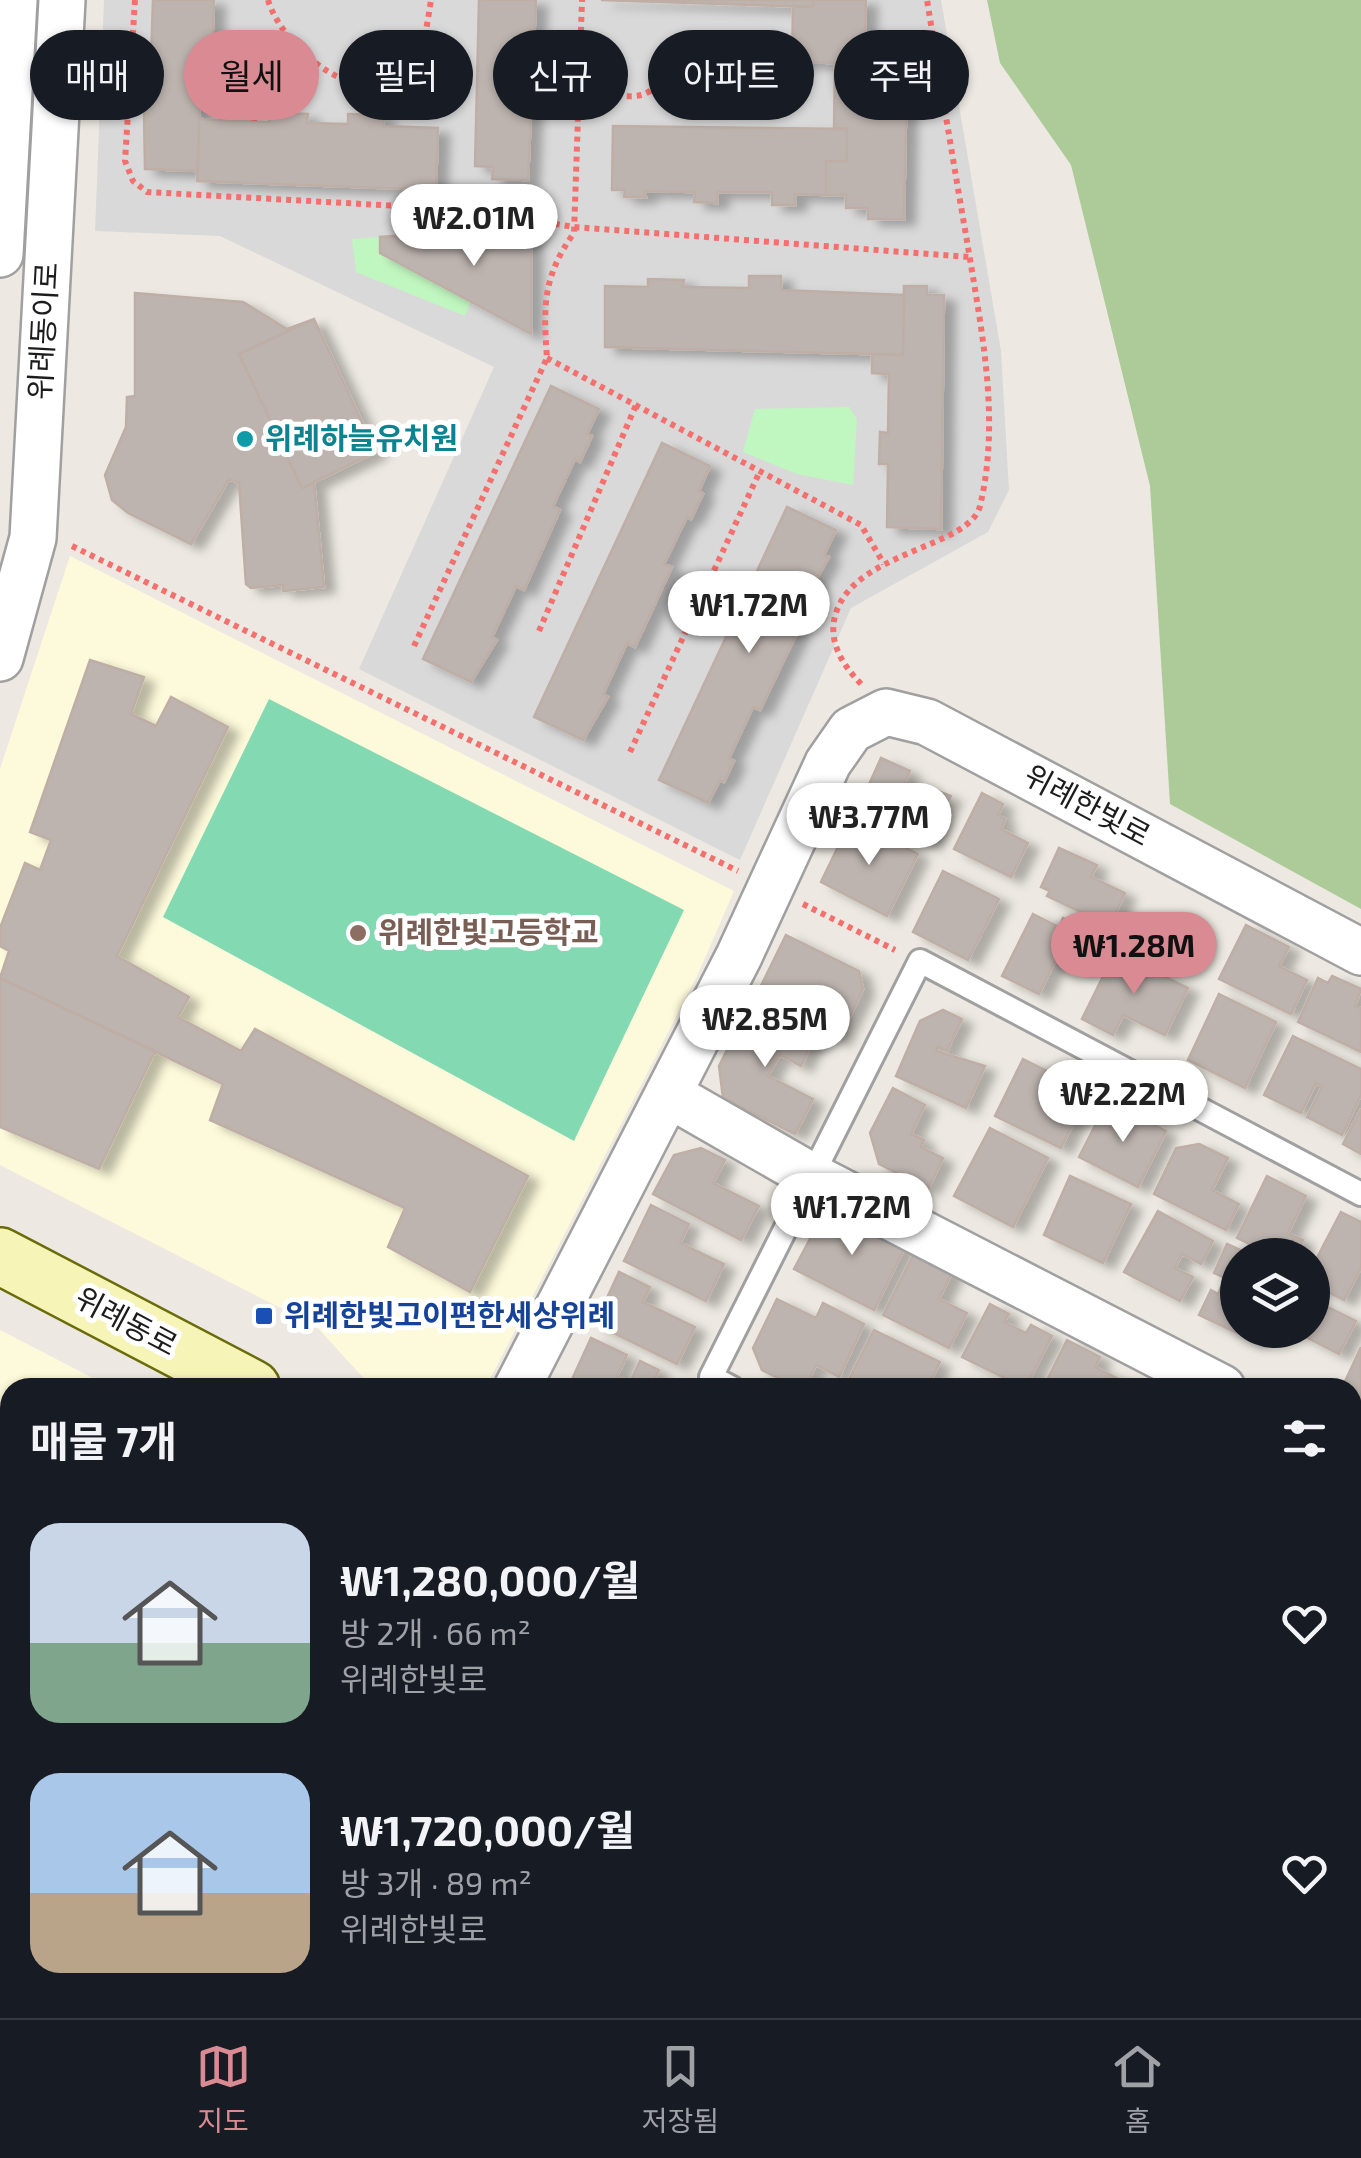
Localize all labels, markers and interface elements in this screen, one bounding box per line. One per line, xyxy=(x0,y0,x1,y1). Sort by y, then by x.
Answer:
chip: 매매 xyxy=(30,30,164,120)
chip: 월세 xyxy=(184,30,319,120)
chip: 필터 xyxy=(339,30,473,120)
chip: 신규 xyxy=(493,30,628,120)
chip: 아파트 xyxy=(648,30,814,120)
chip: 주택 xyxy=(834,30,969,120)
pin: ₩2.01M xyxy=(393,184,555,269)
text: ₩2.01M xyxy=(413,197,535,235)
street label: 위례동이로 xyxy=(20,261,64,401)
place label: 위례하늘유치원 xyxy=(265,419,458,455)
marker: 위례하늘유치원 xyxy=(234,428,256,450)
pin: ₩1.72M xyxy=(668,571,830,656)
text: ₩1.72M xyxy=(690,584,808,622)
street label: 위례한빛로 xyxy=(1019,756,1157,853)
pin: ₩3.77M xyxy=(788,783,950,868)
text: ₩3.77M xyxy=(809,796,929,834)
pin: ₩1.28M xyxy=(1053,912,1215,997)
place label: 위례한빛고등학교 xyxy=(378,913,599,949)
marker: 위례한빛고등학교 xyxy=(347,922,369,944)
text: ₩1.28M xyxy=(1073,925,1195,963)
pin: ₩2.85M xyxy=(684,985,846,1070)
text: ₩2.85M xyxy=(702,998,828,1036)
pin: ₩2.22M xyxy=(1042,1060,1204,1145)
text: ₩2.22M xyxy=(1060,1073,1186,1111)
pin: ₩1.72M xyxy=(771,1173,933,1258)
text: ₩1.72M xyxy=(793,1186,911,1224)
map controls xyxy=(1220,1238,1330,1348)
button: layers xyxy=(1220,1238,1330,1348)
street label: 위례동로 xyxy=(70,1278,184,1362)
place label: 위례한빛고이편한세상위례 xyxy=(284,1296,615,1332)
marker: 위례한빛고이편한세상위례 xyxy=(253,1305,275,1327)
icon: filters xyxy=(1277,1411,1332,1466)
text: 매물 7개 xyxy=(30,1415,177,1465)
text: ₩1,280,000/월 xyxy=(340,1554,640,1604)
icon: home xyxy=(110,1563,230,1683)
icon: heart xyxy=(1277,1596,1332,1651)
text: 방 2개 · 66 m² xyxy=(340,1613,531,1651)
text: 위례한빛로 xyxy=(340,1659,487,1697)
text: ₩1,720,000/월 xyxy=(340,1804,635,1854)
icon: home xyxy=(110,1813,230,1933)
icon: heart xyxy=(1277,1846,1332,1901)
text: 방 3개 · 89 m² xyxy=(340,1863,532,1901)
text: 위례한빛로 xyxy=(340,1909,487,1947)
tab: 지도 xyxy=(196,2039,251,2139)
tab: 저장됨 xyxy=(642,2039,719,2139)
tab: 홈 xyxy=(1110,2039,1165,2139)

